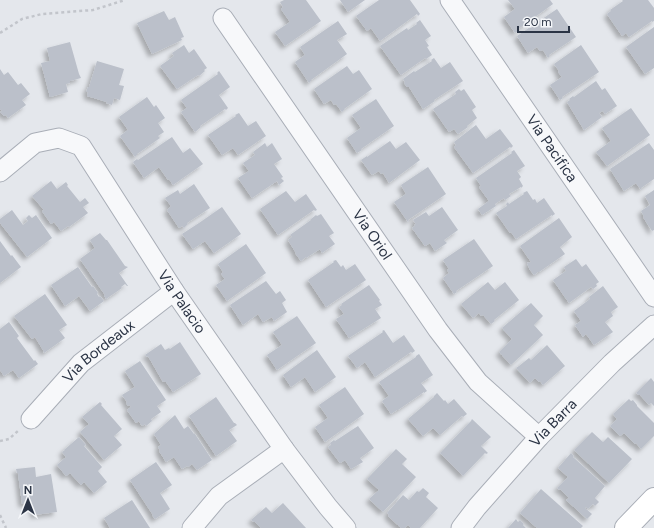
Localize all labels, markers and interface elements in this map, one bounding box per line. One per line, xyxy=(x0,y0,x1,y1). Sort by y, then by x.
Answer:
scale bar xyxy=(518,8,569,34)
text: 20 m xyxy=(524,15,552,29)
street label: Via Pacifica xyxy=(522,111,581,186)
street label: Via Oriol xyxy=(349,206,396,263)
street label: Via Palacio xyxy=(154,267,210,337)
street label: Via Bordeaux xyxy=(59,316,138,386)
street label: Via Barra xyxy=(526,395,581,450)
north arrow xyxy=(8,480,48,520)
text: N xyxy=(24,484,32,497)

